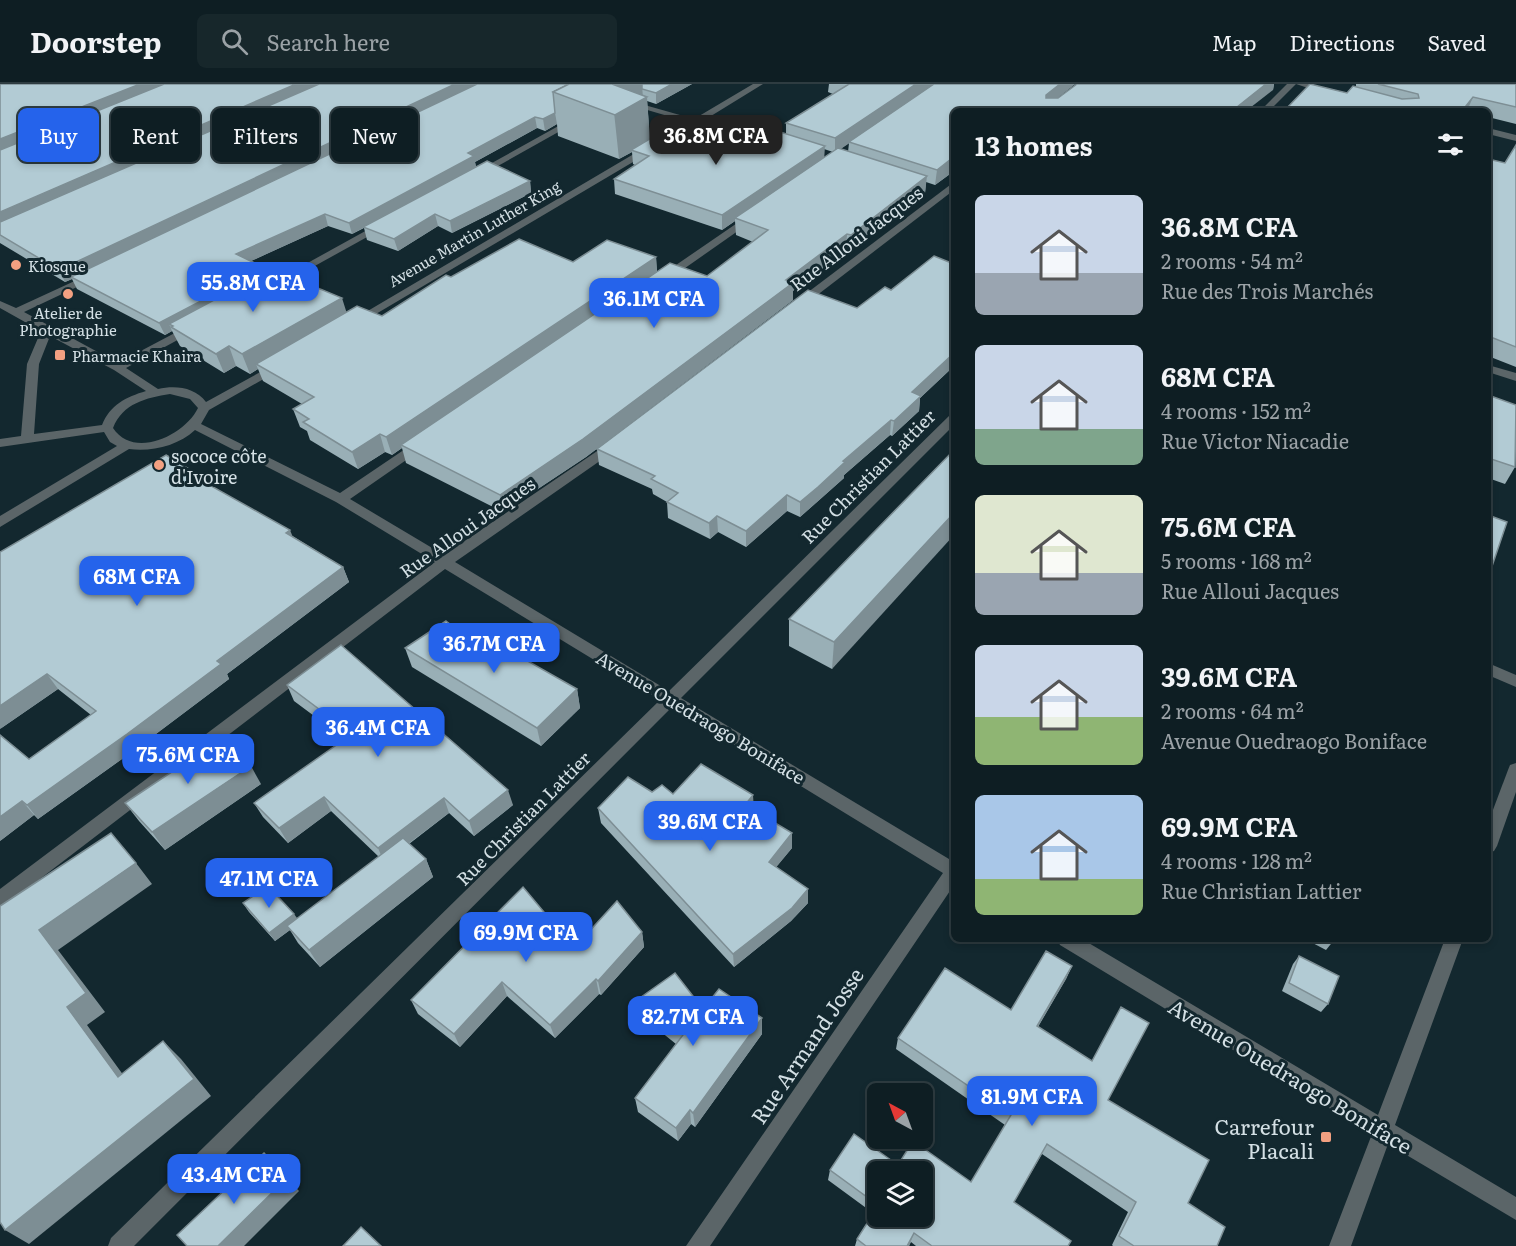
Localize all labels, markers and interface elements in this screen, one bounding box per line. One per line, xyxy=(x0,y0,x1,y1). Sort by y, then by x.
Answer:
search box xyxy=(197,14,617,68)
text: Doorstep xyxy=(30,20,161,62)
icon: search xyxy=(218,25,251,58)
text: Search here xyxy=(266,25,390,58)
text: Map xyxy=(1212,26,1257,57)
text: Directions xyxy=(1290,26,1395,57)
text: Saved xyxy=(1428,26,1486,57)
chip: Buy xyxy=(18,108,99,162)
chip: Rent xyxy=(111,108,200,162)
chip: Filters xyxy=(212,108,319,162)
chip: New xyxy=(331,108,418,162)
pin: 36.8M CFA xyxy=(647,115,785,166)
text: 36.8M CFA xyxy=(663,119,769,149)
text: 13 homes xyxy=(975,125,1093,164)
icon: filters xyxy=(1434,128,1467,161)
street label: Avenue Martin Luther King xyxy=(383,174,565,292)
street label: Rue Alloui Jacques xyxy=(784,179,928,297)
text: 36.8M CFA xyxy=(1161,206,1298,245)
icon: home xyxy=(1023,219,1095,291)
text: 2 rooms · 54 m² xyxy=(1161,245,1303,275)
place label: Kiosque xyxy=(28,254,86,277)
marker: Kiosque xyxy=(9,258,23,272)
pin: 55.8M CFA xyxy=(184,262,322,313)
text: 55.8M CFA xyxy=(201,266,305,296)
text: Rue des Trois Marchés xyxy=(1161,275,1373,305)
pin: 36.1M CFA xyxy=(585,278,723,329)
text: 36.1M CFA xyxy=(603,282,705,312)
marker: Atelier de Photographie xyxy=(61,287,75,301)
place label: Atelier de Photographie xyxy=(19,301,117,341)
place label: Pharmacie Khaira xyxy=(72,344,202,367)
marker: Pharmacie Khaira xyxy=(53,348,67,362)
text: 68M CFA xyxy=(1161,356,1275,395)
icon: home xyxy=(1023,369,1095,441)
text: 4 rooms · 152 m² xyxy=(1161,395,1311,425)
street label: Rue Christian Lattier xyxy=(795,402,942,549)
text: Rue Victor Niacadie xyxy=(1161,425,1349,455)
place label: sococe côte d'Ivoire xyxy=(171,442,267,490)
marker: sococe côte d'Ivoire xyxy=(152,458,166,472)
street label: Rue Alloui Jacques xyxy=(394,470,540,584)
text: 75.6M CFA xyxy=(1161,506,1296,545)
icon: home xyxy=(1023,519,1095,591)
text: 5 rooms · 168 m² xyxy=(1161,545,1312,575)
pin: 68M CFA xyxy=(82,556,192,607)
text: 68M CFA xyxy=(93,560,181,590)
text: Rue Alloui Jacques xyxy=(1161,575,1339,605)
pin: 36.7M CFA xyxy=(425,623,563,674)
text: 36.7M CFA xyxy=(443,627,545,657)
street label: Avenue Ouedraogo Boniface xyxy=(591,644,811,790)
text: 39.6M CFA xyxy=(1161,656,1297,695)
icon: home xyxy=(1023,669,1095,741)
text: 2 rooms · 64 m² xyxy=(1161,695,1304,725)
pin: 36.4M CFA xyxy=(309,707,447,758)
text: 36.4M CFA xyxy=(326,711,430,741)
text: Avenue Ouedraogo Boniface xyxy=(1161,725,1427,755)
pin: 75.6M CFA xyxy=(119,734,257,785)
text: 75.6M CFA xyxy=(136,738,240,768)
street label: Rue Christian Lattier xyxy=(450,744,597,891)
pin: 39.6M CFA xyxy=(641,801,779,852)
text: 39.6M CFA xyxy=(658,805,762,835)
text: 69.9M CFA xyxy=(1161,806,1298,845)
icon: home xyxy=(1023,819,1095,891)
text: 4 rooms · 128 m² xyxy=(1161,845,1312,875)
pin: 47.1M CFA xyxy=(200,858,338,909)
text: 47.1M CFA xyxy=(220,862,318,892)
text: Rue Christian Lattier xyxy=(1161,875,1361,905)
pin: 69.9M CFA xyxy=(457,912,595,963)
text: 69.9M CFA xyxy=(473,916,579,946)
street label: Rue Armand Josse xyxy=(742,961,870,1129)
street label: Avenue Ouedraogo Boniface xyxy=(1163,990,1419,1160)
pin: 82.7M CFA xyxy=(624,996,762,1047)
text: 82.7M CFA xyxy=(642,1000,744,1030)
pin: 81.9M CFA xyxy=(963,1076,1101,1127)
text: 81.9M CFA xyxy=(981,1080,1083,1110)
north arrow xyxy=(867,1083,933,1149)
map controls xyxy=(867,1083,933,1227)
place label: Carrefour Placali xyxy=(1215,1110,1314,1165)
marker: Carrefour Placali xyxy=(1319,1130,1333,1144)
pin: 43.4M CFA xyxy=(165,1154,303,1205)
text: 43.4M CFA xyxy=(181,1158,287,1188)
button: layers xyxy=(867,1161,933,1227)

